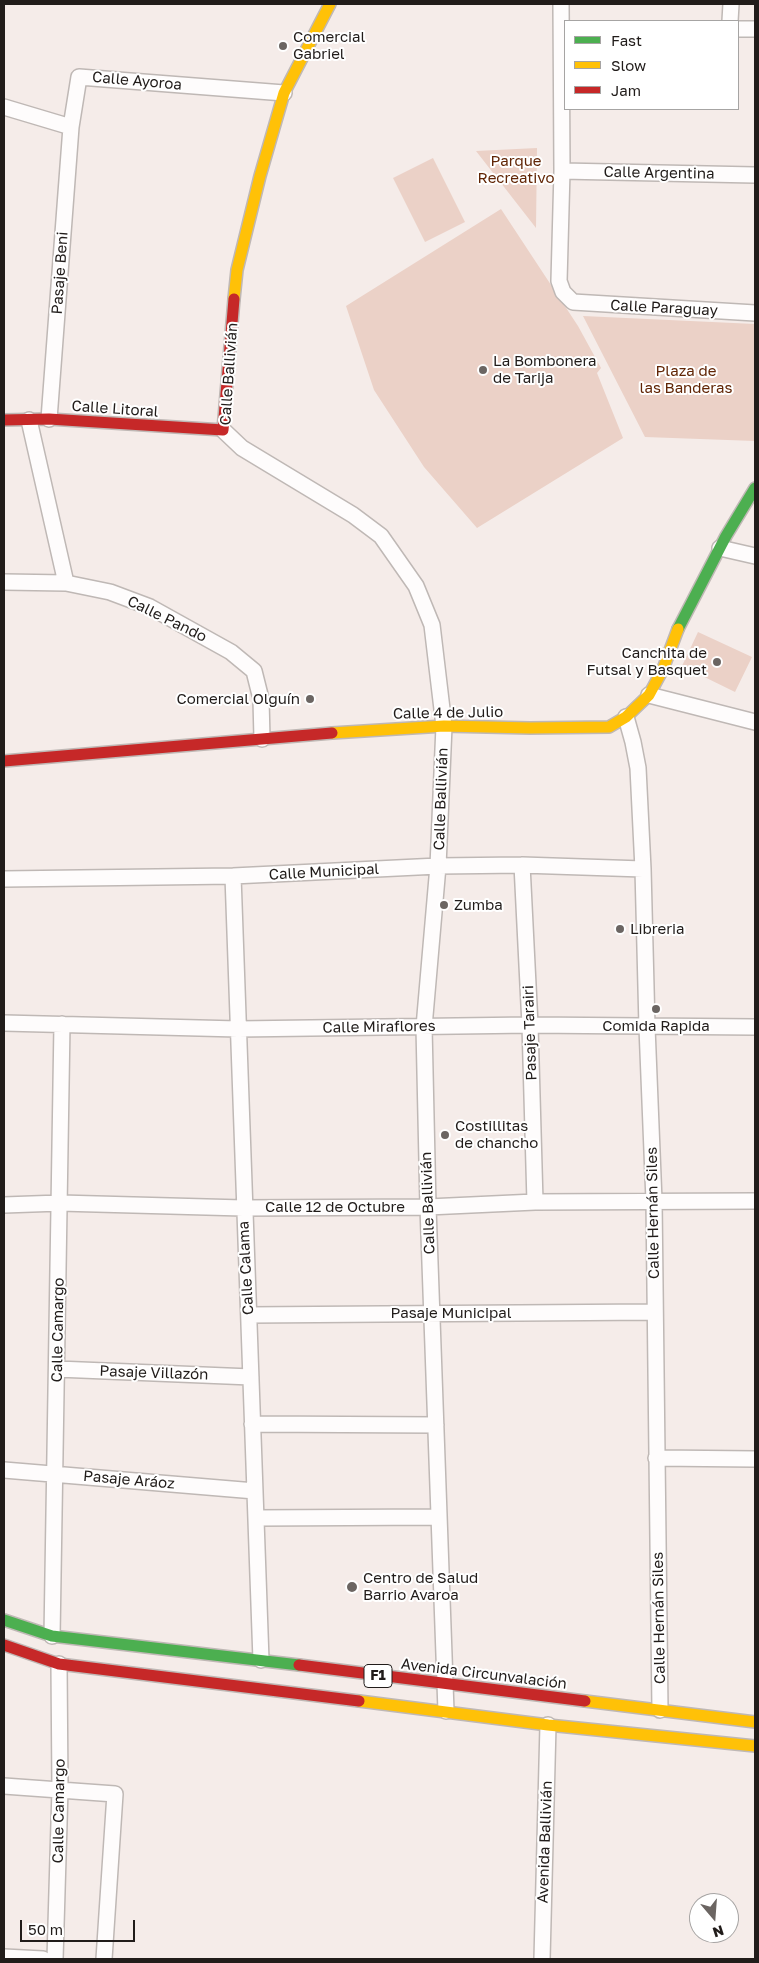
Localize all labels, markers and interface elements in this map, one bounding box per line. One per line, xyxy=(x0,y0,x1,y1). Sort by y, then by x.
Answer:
legend xyxy=(564,20,739,110)
place label: Comercial Gabriel xyxy=(293,28,365,63)
text: Fast xyxy=(611,31,642,49)
marker: Comercial Gabriel xyxy=(277,40,289,52)
text: Slow xyxy=(611,56,646,74)
street label: Calle Ayoroa xyxy=(91,68,183,94)
text: Jam xyxy=(611,81,641,99)
park label: Parque Recreativo xyxy=(478,152,554,187)
street label: Calle Argentina xyxy=(603,163,715,183)
street label: Pasaje Beni xyxy=(48,231,72,315)
street label: Calle Paraguay xyxy=(610,296,718,320)
street label: Calle Ballivián xyxy=(216,322,242,426)
place label: La Bombonera de Tarija xyxy=(493,352,597,387)
park label: Plaza de las Banderas xyxy=(640,362,732,397)
marker: La Bombonera de Tarija xyxy=(477,364,489,376)
street label: Calle Litoral xyxy=(71,397,159,421)
street label: Calle Pando xyxy=(124,592,210,646)
place label: Canchita de Futsal y Basquet xyxy=(586,644,707,679)
marker: Canchita de Futsal y Basquet xyxy=(711,656,723,668)
place label: Comercial Olguín xyxy=(177,690,300,708)
marker: Comercial Olguín xyxy=(304,693,316,705)
street label: Calle 4 de Julio xyxy=(393,703,503,723)
street label: Calle Ballivián xyxy=(430,747,452,851)
street label: Calle Municipal xyxy=(268,860,380,884)
place label: Zumba xyxy=(454,896,503,914)
marker: Zumba xyxy=(438,899,450,911)
place label: Libreria xyxy=(630,920,685,938)
marker: Libreria xyxy=(614,923,626,935)
street label: Pasaje Tarairi xyxy=(519,985,541,1081)
marker: Comida Rapida xyxy=(650,1003,662,1015)
street label: Calle Miraflores xyxy=(322,1017,436,1037)
place label: Comida Rapida xyxy=(602,1017,710,1035)
place label: Costillitas de chancho xyxy=(455,1117,538,1152)
marker: Costillitas de chancho xyxy=(439,1129,451,1141)
street label: Calle Hernán Siles xyxy=(643,1147,663,1279)
street label: Calle Ballivián xyxy=(417,1151,439,1255)
street label: Calle 12 de Octubre xyxy=(265,1198,405,1216)
street label: Calle Calama xyxy=(235,1220,257,1316)
street label: Calle Camargo xyxy=(48,1277,68,1383)
street label: Pasaje Municipal xyxy=(391,1304,511,1322)
street label: Pasaje Villazón xyxy=(99,1362,209,1384)
street label: Pasaje Aráoz xyxy=(82,1467,176,1493)
street label: Calle Hernán Siles xyxy=(649,1552,669,1684)
place label: Centro de Salud Barrio Avaroa xyxy=(363,1569,478,1604)
marker: Centro de Salud Barrio Avaroa xyxy=(345,1580,359,1594)
street label: Avenida Circunvalación xyxy=(400,1655,568,1693)
road number: F1 xyxy=(364,1664,392,1688)
street label: Calle Camargo xyxy=(49,1758,69,1864)
street label: Avenida Ballivián xyxy=(534,1780,556,1904)
north arrow xyxy=(689,1893,739,1943)
scale bar xyxy=(22,1910,138,1942)
text: 50 m xyxy=(28,1920,63,1938)
text: N xyxy=(711,1922,726,1942)

